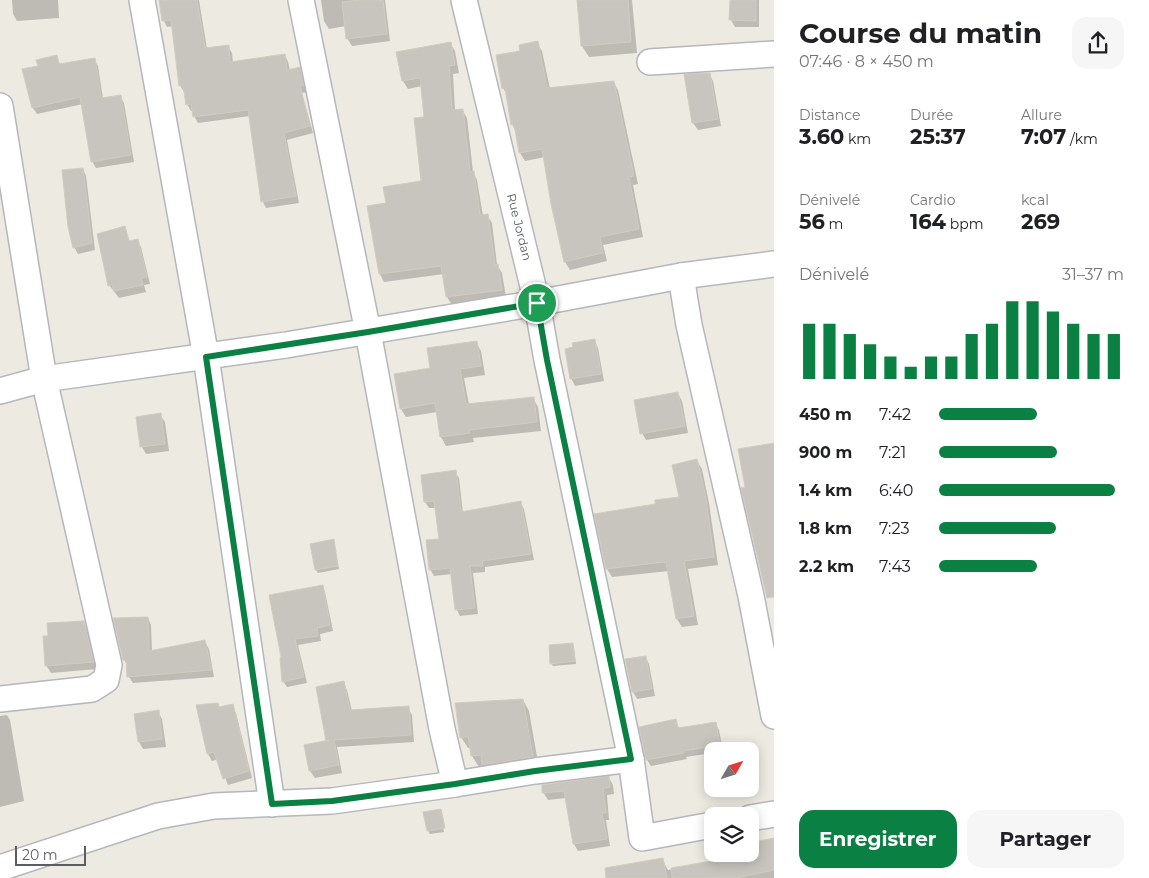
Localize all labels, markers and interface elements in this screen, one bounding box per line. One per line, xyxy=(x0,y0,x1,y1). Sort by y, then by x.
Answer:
text: Course du matin xyxy=(799,16,1042,50)
button: share xyxy=(1072,17,1124,69)
text: 07:46 · 8 × 450 m xyxy=(799,52,934,71)
text: Distance xyxy=(799,106,861,124)
text: Durée xyxy=(910,106,953,124)
text: Allure xyxy=(1021,106,1062,124)
text: 3.60 xyxy=(799,124,844,149)
text: 25:37 xyxy=(910,124,966,149)
text: 7:07 xyxy=(1021,124,1066,149)
text: km xyxy=(844,130,871,148)
text: /km xyxy=(1066,130,1098,148)
text: Dénivelé xyxy=(799,191,860,209)
text: Cardio xyxy=(910,191,956,209)
text: kcal xyxy=(1021,191,1049,209)
street label: Rue Jordan xyxy=(504,192,535,262)
text: 56 xyxy=(799,209,825,234)
text: 164 xyxy=(910,209,946,234)
text: 269 xyxy=(1021,209,1060,234)
text: m xyxy=(825,215,843,233)
text: bpm xyxy=(946,215,984,233)
text: Dénivelé xyxy=(799,265,869,284)
text: 31–37 m xyxy=(1062,265,1124,284)
pin xyxy=(516,282,558,324)
icon: arrive xyxy=(523,289,551,317)
text: 450 m xyxy=(799,405,852,424)
text: 7:42 xyxy=(879,405,911,424)
text: 900 m xyxy=(799,443,852,462)
text: 7:21 xyxy=(879,443,906,462)
text: 1.4 km xyxy=(799,481,852,500)
text: 6:40 xyxy=(879,481,913,500)
text: 1.8 km xyxy=(799,519,852,538)
text: 7:23 xyxy=(879,519,910,538)
text: 2.2 km xyxy=(799,557,854,576)
text: 7:43 xyxy=(879,557,911,576)
north arrow xyxy=(704,742,759,798)
map controls xyxy=(704,742,759,862)
button: layers xyxy=(704,807,759,862)
button: Enregistrer xyxy=(799,810,957,868)
button: Partager xyxy=(967,810,1124,868)
scale bar xyxy=(15,843,86,866)
text: 20 m xyxy=(22,846,58,864)

